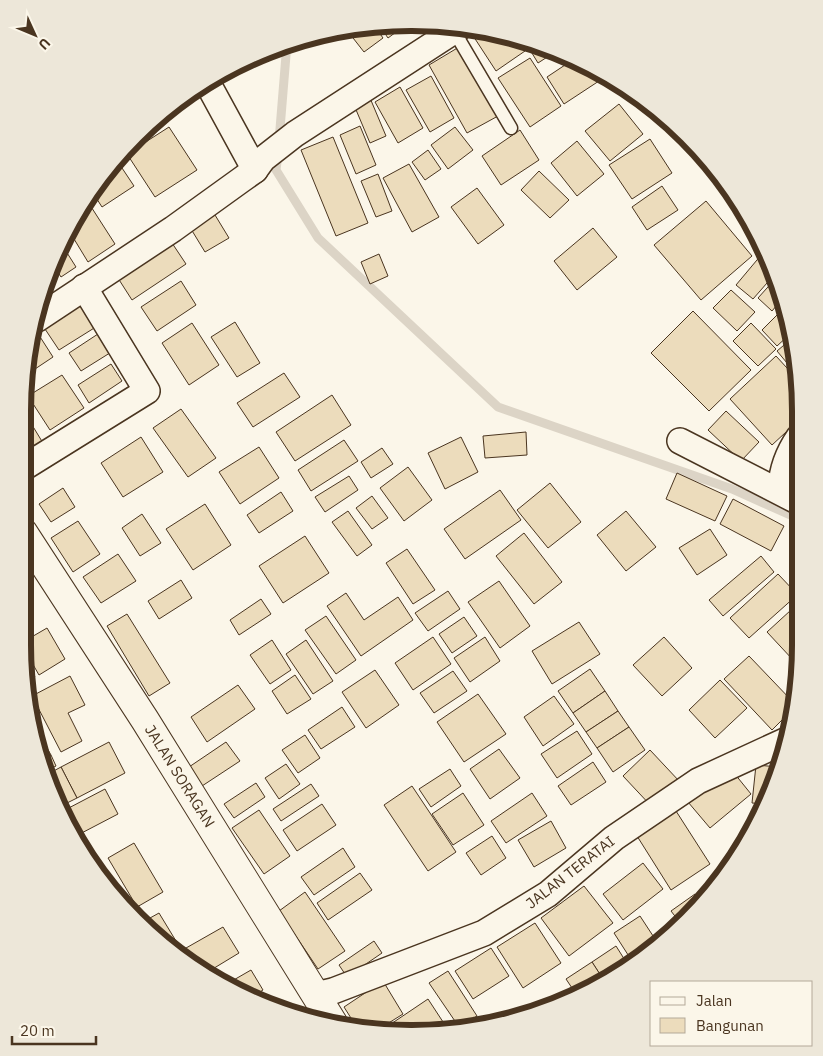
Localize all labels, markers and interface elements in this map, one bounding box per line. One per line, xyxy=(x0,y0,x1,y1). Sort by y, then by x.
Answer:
north arrow xyxy=(10,10,60,60)
text: U xyxy=(35,34,54,54)
street label: JALAN SORAGAN xyxy=(141,721,219,831)
street label: JALAN TERATAI xyxy=(522,831,618,913)
legend xyxy=(650,981,813,1046)
text: Jalan xyxy=(696,991,732,1010)
scale bar xyxy=(12,1014,96,1046)
text: Bangunan xyxy=(696,1016,764,1035)
text: 20 m xyxy=(20,1021,55,1040)

